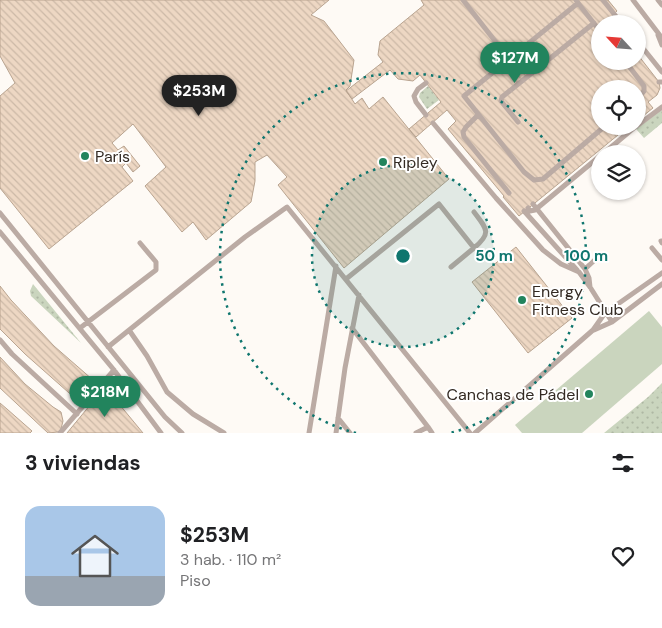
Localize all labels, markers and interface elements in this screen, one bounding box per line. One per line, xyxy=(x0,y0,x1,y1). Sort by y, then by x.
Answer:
north arrow xyxy=(591,15,646,70)
map controls xyxy=(591,15,646,200)
pin: $127M xyxy=(480,42,550,84)
text: $127M xyxy=(491,47,539,68)
pin: $253M xyxy=(164,74,234,117)
text: $253M xyxy=(173,80,225,101)
button: locate xyxy=(591,80,646,135)
button: layers xyxy=(591,145,646,200)
place label: París xyxy=(95,146,130,167)
marker: París xyxy=(79,150,91,162)
place label: Ripley xyxy=(393,152,438,173)
marker: Ripley xyxy=(377,156,389,168)
text: 50 m xyxy=(475,246,513,266)
text: 100 m xyxy=(564,246,608,266)
centre of rings xyxy=(394,247,412,265)
place label: Energy Fitness Club xyxy=(532,281,624,320)
marker: Energy Fitness Club xyxy=(516,294,528,306)
pin: $218M xyxy=(70,376,140,418)
text: $218M xyxy=(80,381,130,402)
place label: Canchas de Pádel xyxy=(447,384,579,405)
marker: Canchas de Pádel xyxy=(583,388,595,400)
text: 3 viviendas xyxy=(25,449,141,477)
icon: filters xyxy=(609,449,637,477)
text: $253M xyxy=(180,521,249,549)
icon: home xyxy=(65,526,125,586)
icon: heart xyxy=(609,542,637,570)
text: 3 hab. · 110 m² xyxy=(180,549,281,570)
text: Piso xyxy=(180,570,211,591)

